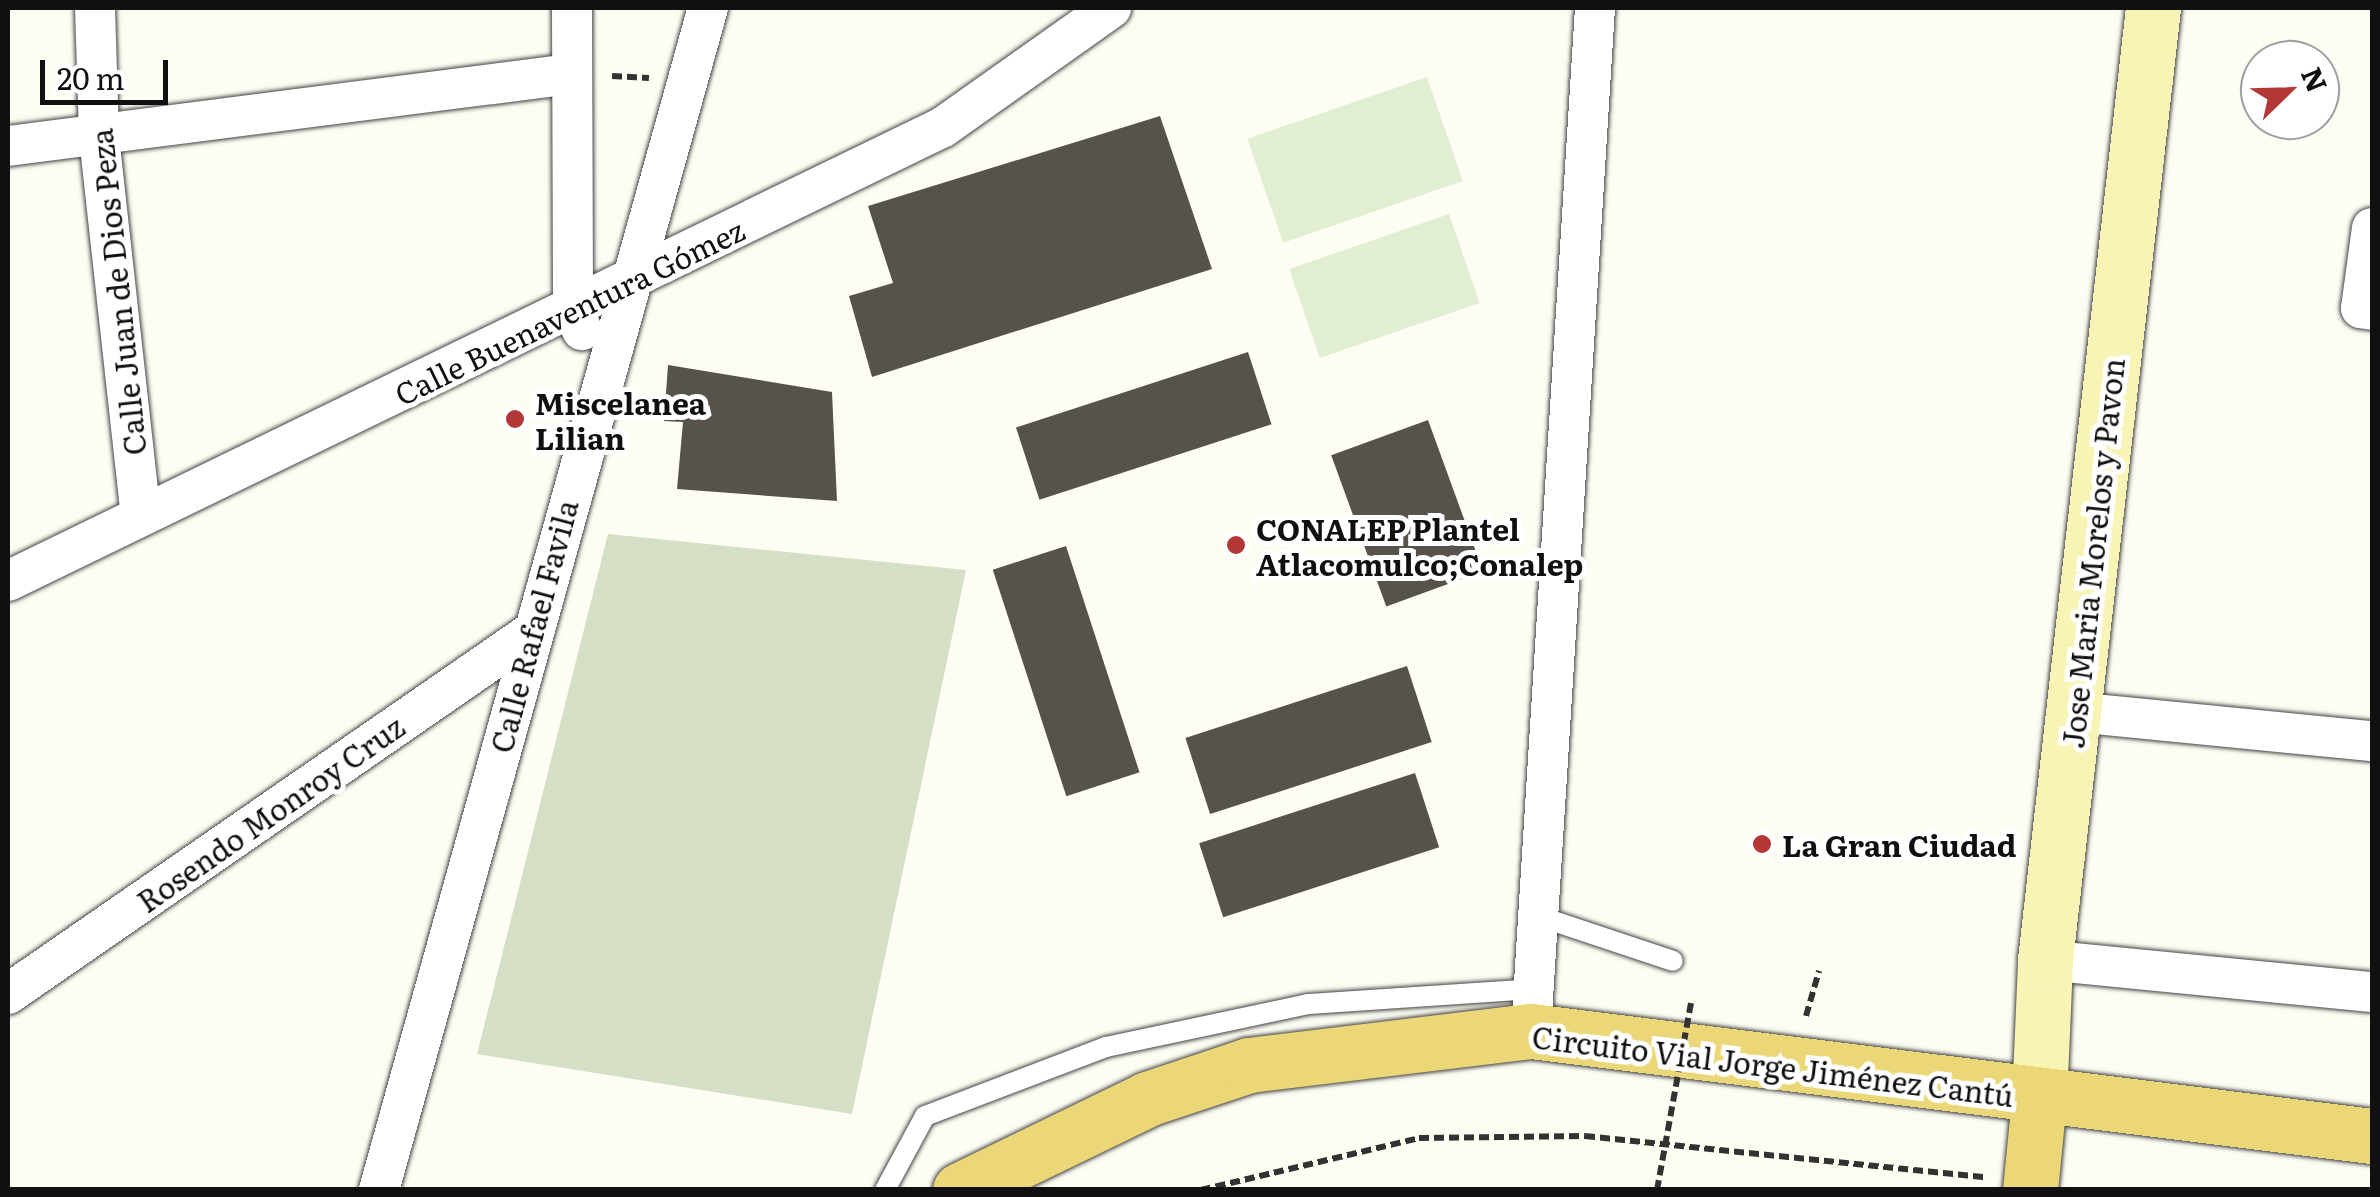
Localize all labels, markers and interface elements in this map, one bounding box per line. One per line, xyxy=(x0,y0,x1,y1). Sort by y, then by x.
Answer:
scale bar xyxy=(45,40,172,102)
north arrow xyxy=(2240,40,2340,140)
text: 20 m xyxy=(57,55,125,99)
text: N xyxy=(2292,60,2340,98)
street label: Calle Juan de Dios Peza xyxy=(82,127,152,457)
street label: Calle Buenaventura Gómez xyxy=(388,211,750,411)
street label: Jose Maria Morelos y Pavon xyxy=(2054,356,2130,750)
place label: Miscelanea Lilian xyxy=(535,384,706,454)
marker: Miscelanea Lilian xyxy=(504,408,526,430)
street label: Calle Rafael Favila xyxy=(482,496,584,756)
place label: CONALEP Plantel Atlacomulco;Conalep xyxy=(1256,510,1583,580)
marker: CONALEP Plantel Atlacomulco;Conalep xyxy=(1225,534,1247,556)
street label: Rosendo Monroy Cruz xyxy=(130,707,410,919)
place label: La Gran Ciudad xyxy=(1782,826,2017,862)
marker: La Gran Ciudad xyxy=(1751,833,1773,855)
street label: Circuito Vial Jorge Jiménez Cantú xyxy=(1530,1018,2016,1112)

